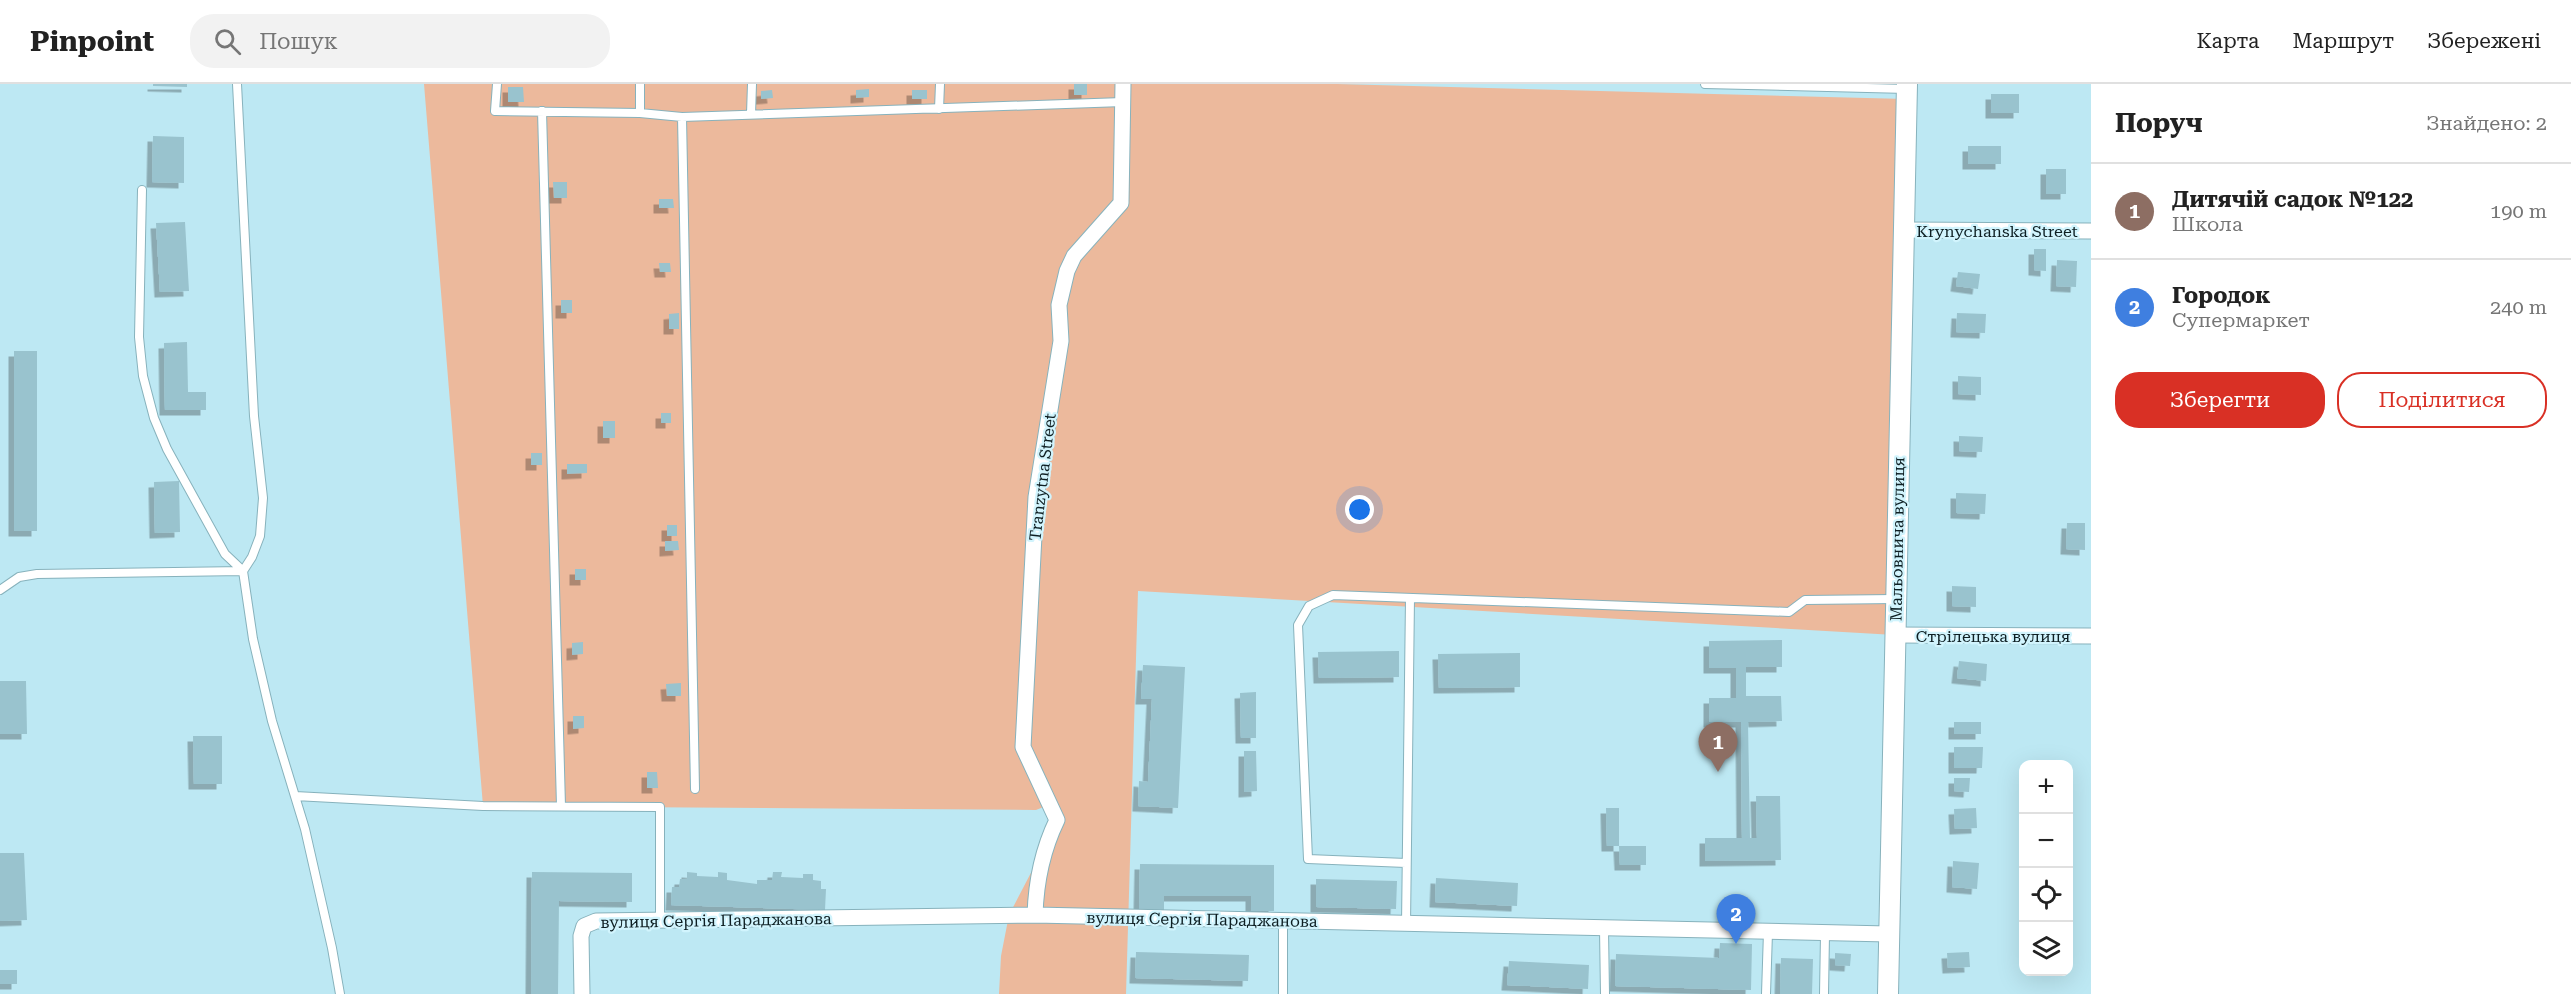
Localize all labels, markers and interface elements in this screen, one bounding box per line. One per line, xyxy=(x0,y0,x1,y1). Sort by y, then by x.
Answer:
search box xyxy=(190,14,610,68)
text: Pinpoint xyxy=(30,25,154,58)
icon: search xyxy=(211,25,244,58)
text: Пошук xyxy=(259,29,338,54)
text: Карта xyxy=(2197,29,2259,53)
text: Маршрут xyxy=(2292,29,2394,53)
text: Збережені xyxy=(2427,29,2541,53)
text: Поруч xyxy=(2115,108,2203,138)
text: Знайдено: 2 xyxy=(2426,111,2547,135)
text: Дитячій садок №122 xyxy=(2172,187,2413,212)
text: 1 xyxy=(2129,199,2140,223)
text: 190 m xyxy=(2490,199,2547,223)
text: Школа xyxy=(2172,212,2243,236)
street label: Krynychanska Street xyxy=(1916,222,2078,241)
text: Городок xyxy=(2172,283,2270,308)
text: 2 xyxy=(2129,295,2140,319)
text: 240 m xyxy=(2490,295,2547,319)
text: Супермаркет xyxy=(2172,308,2310,332)
button: Зберегти xyxy=(2115,372,2325,428)
button: Поділитися xyxy=(2337,372,2547,428)
street label: Tranzytna Street xyxy=(1025,412,1060,542)
street label: Мальовнича вулиця xyxy=(1887,457,1908,621)
your location xyxy=(1345,495,1374,524)
street label: Стрілецька вулиця xyxy=(1916,627,2070,646)
pin: 1 xyxy=(1698,722,1738,772)
map controls xyxy=(2019,760,2073,976)
button: + xyxy=(2019,760,2073,814)
button: − xyxy=(2019,814,2073,868)
button: locate xyxy=(2019,868,2073,922)
pin: 2 xyxy=(1716,894,1756,944)
street label: вулиця Сергія Параджанова xyxy=(1086,908,1318,931)
street label: вулиця Сергія Параджанова xyxy=(600,909,832,932)
button: layers xyxy=(2019,922,2073,976)

